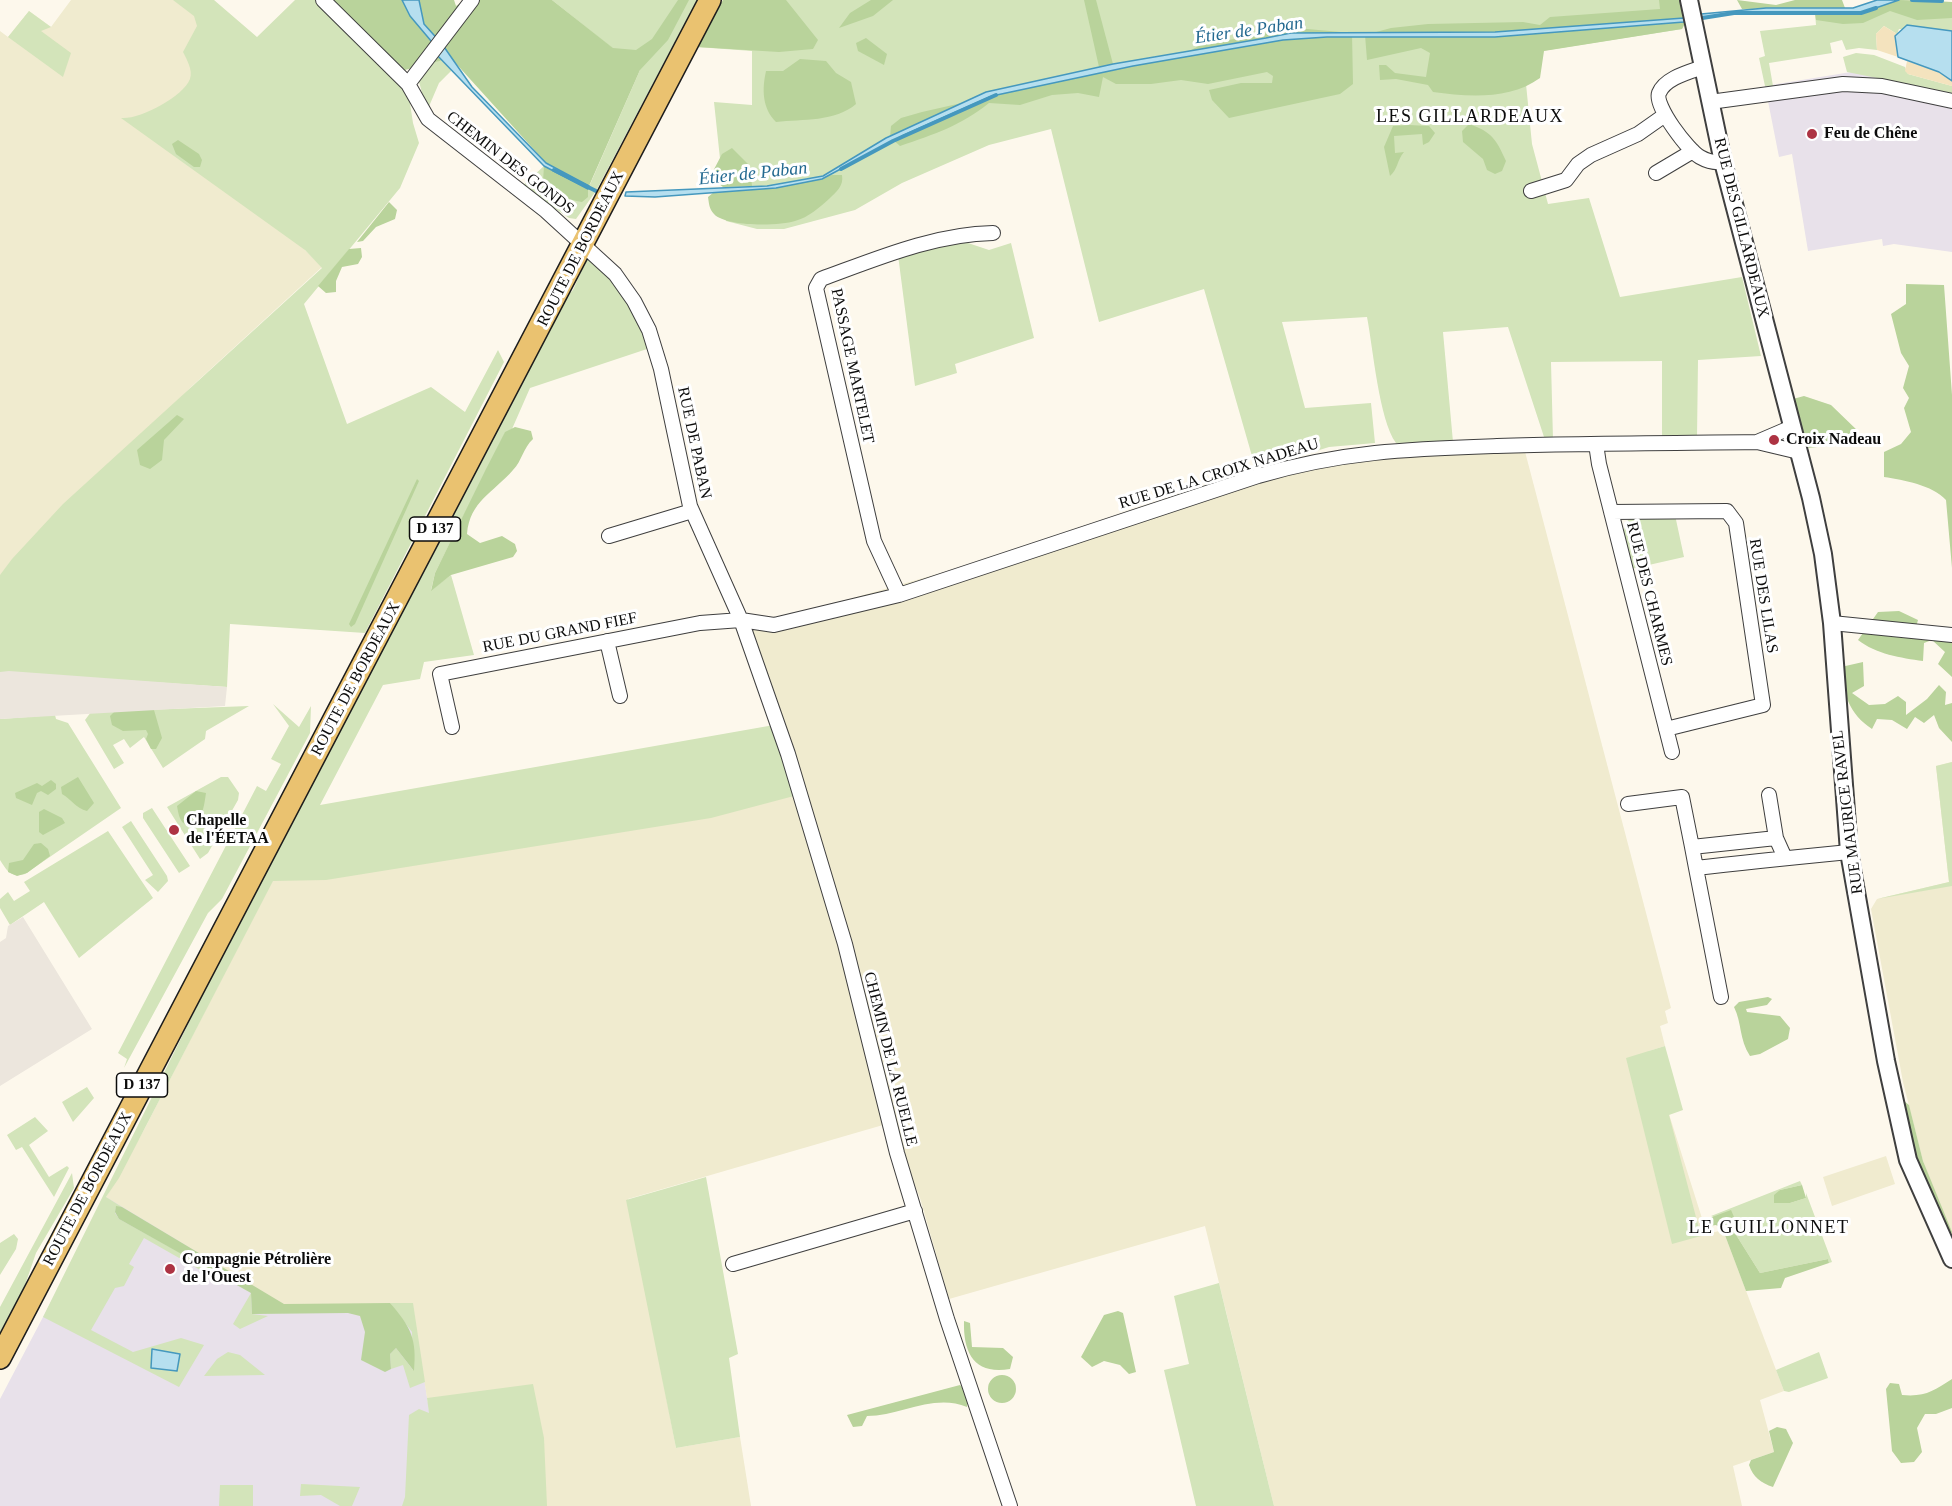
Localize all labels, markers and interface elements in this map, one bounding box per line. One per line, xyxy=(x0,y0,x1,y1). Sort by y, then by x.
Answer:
water label: Étier de Paban xyxy=(1194,13,1304,49)
district label: LES GILLARDEAUX xyxy=(1376,106,1564,128)
street label: CHEMIN DES GONDS xyxy=(442,107,578,219)
place label: Feu de Chêne xyxy=(1824,124,1917,144)
marker: Feu de Chêne xyxy=(1805,127,1819,141)
street label: RUE DES GILLARDEAUX xyxy=(1709,136,1773,320)
water label: Étier de Paban xyxy=(698,158,808,190)
street label: ROUTE DE BORDEAUX xyxy=(534,168,628,330)
street label: PASSAGE MARTELET xyxy=(826,287,878,445)
street label: RUE DE PABAN xyxy=(673,385,715,501)
place label: Croix Nadeau xyxy=(1786,430,1881,450)
marker: Croix Nadeau xyxy=(1767,433,1781,447)
street label: RUE DE LA CROIX NADEAU xyxy=(1117,434,1321,514)
road number: D 137 xyxy=(410,517,460,541)
street label: RUE DES CHARMES xyxy=(1622,520,1676,668)
street label: RUE DES LILAS xyxy=(1744,537,1782,655)
street label: ROUTE DE BORDEAUX xyxy=(307,599,405,759)
street label: RUE DU GRAND FIEF xyxy=(481,609,639,657)
street label: RUE MAURICE RAVEL xyxy=(1828,729,1868,895)
place label: Chapelle de l'ÉETAA xyxy=(186,811,269,849)
marker: Chapelle de l'ÉETAA xyxy=(167,823,181,837)
street label: CHEMIN DE LA RUELLE xyxy=(859,970,921,1148)
road number: D 137 xyxy=(116,1073,168,1097)
street label: ROUTE DE BORDEAUX xyxy=(39,1109,137,1269)
district label: LE GUILLONNET xyxy=(1689,1217,1849,1239)
place label: Compagnie Pétrolière de l'Ouest xyxy=(182,1250,331,1288)
marker: Compagnie Pétrolière de l'Ouest xyxy=(163,1262,177,1276)

